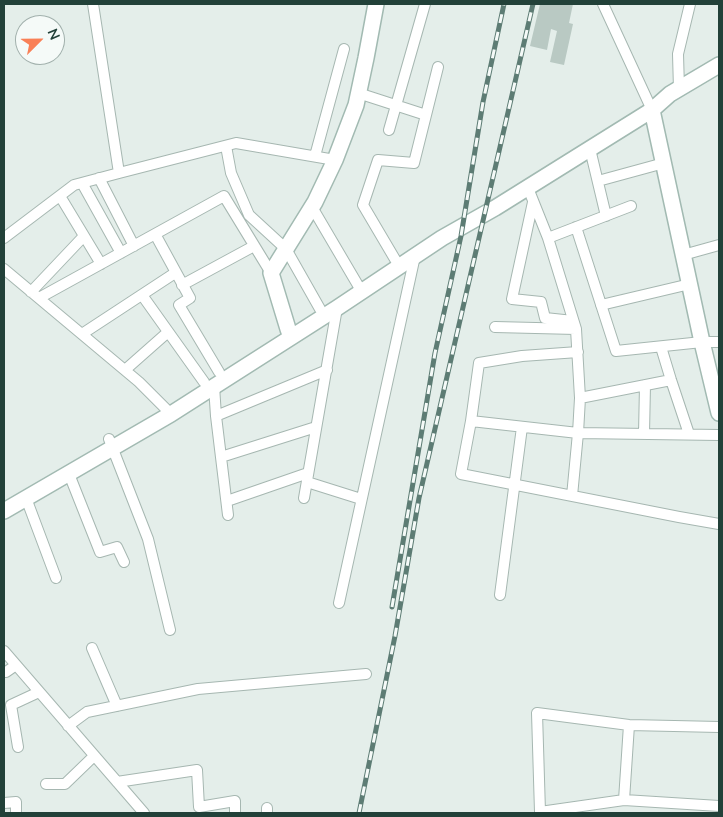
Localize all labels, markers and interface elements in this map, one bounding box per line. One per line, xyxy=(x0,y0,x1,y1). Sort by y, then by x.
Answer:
north arrow xyxy=(15,15,65,65)
text: N xyxy=(43,26,64,43)

